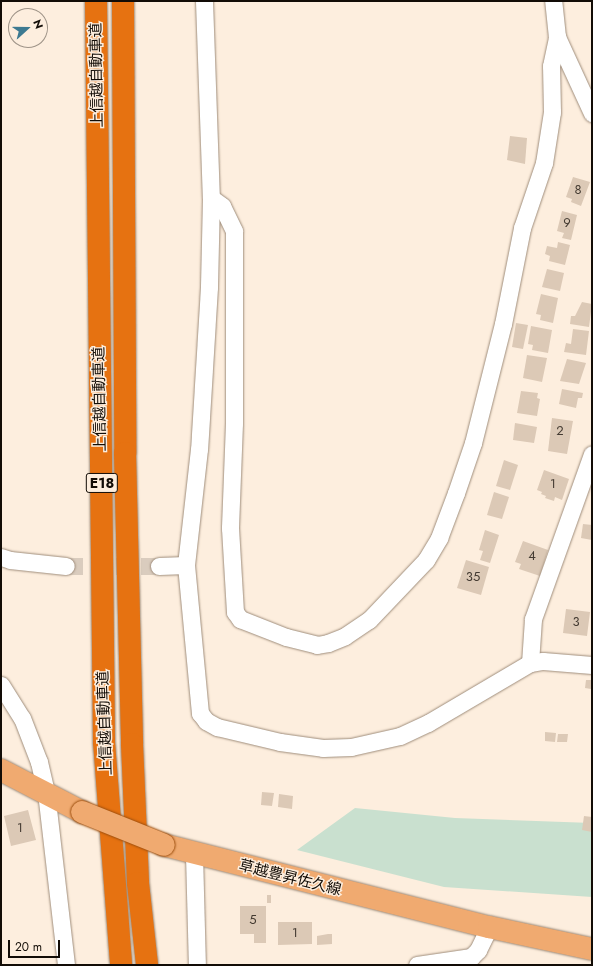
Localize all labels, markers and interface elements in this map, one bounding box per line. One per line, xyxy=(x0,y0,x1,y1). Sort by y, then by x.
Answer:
north arrow xyxy=(8,8,48,48)
text: N xyxy=(29,17,47,31)
street label: 上信越自動車道 xyxy=(87,22,107,128)
house number: 8 xyxy=(574,182,582,198)
house number: 9 xyxy=(563,215,571,231)
street label: 上信越自動車道 xyxy=(90,346,110,452)
house number: 2 xyxy=(556,423,564,439)
road number: E18 xyxy=(85,471,119,495)
house number: 1 xyxy=(550,476,556,492)
house number: 4 xyxy=(528,548,536,564)
house number: 35 xyxy=(466,569,480,585)
house number: 3 xyxy=(572,614,580,630)
street label: 上信越自動車道 xyxy=(94,670,116,776)
house number: 1 xyxy=(17,820,23,836)
street label: 草越豊昇佐久線 xyxy=(237,857,343,899)
house number: 5 xyxy=(249,912,257,928)
house number: 1 xyxy=(292,925,298,941)
scale bar xyxy=(10,932,62,958)
text: 20 m xyxy=(15,938,42,956)

